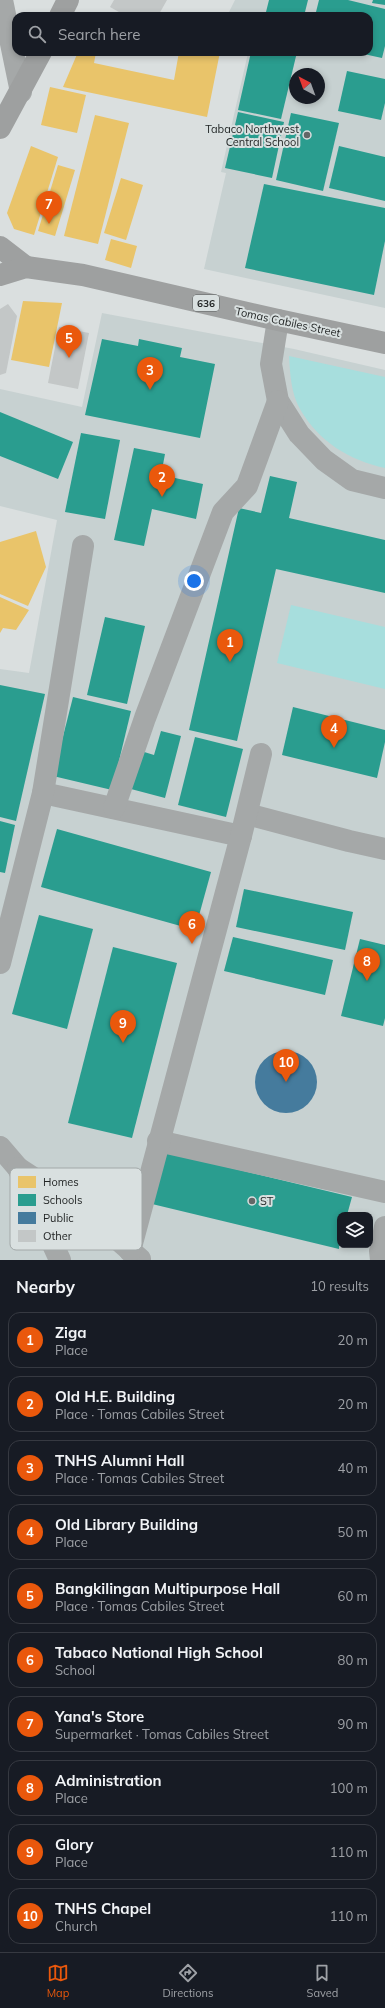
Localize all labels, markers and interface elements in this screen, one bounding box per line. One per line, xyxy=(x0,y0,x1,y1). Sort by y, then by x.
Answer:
search box xyxy=(12,12,373,56)
icon: search xyxy=(26,23,48,45)
text: Search here xyxy=(58,25,140,44)
north arrow xyxy=(289,68,325,104)
place label: Tabaco Northwest Central School xyxy=(205,122,299,149)
marker: Tabaco Northwest Central School xyxy=(302,130,312,140)
pin: 7 xyxy=(36,191,62,224)
road number: 636 xyxy=(193,295,219,311)
street label: Tomas Cabiles Street xyxy=(234,304,342,340)
pin: 5 xyxy=(56,325,82,358)
pin: 3 xyxy=(137,357,163,390)
pin: 2 xyxy=(149,464,175,497)
your location xyxy=(184,571,204,591)
pin: 1 xyxy=(217,629,243,662)
pin: 4 xyxy=(321,715,347,748)
pin: 6 xyxy=(179,911,205,944)
pin: 8 xyxy=(354,948,380,981)
pin: 9 xyxy=(110,1010,136,1043)
pin: 10 xyxy=(273,1049,299,1082)
legend xyxy=(10,1168,142,1250)
text: Homes xyxy=(43,1175,79,1189)
text: Schools xyxy=(43,1193,82,1207)
place label: ST xyxy=(260,1194,274,1208)
marker: ST xyxy=(247,1196,257,1206)
text: Public xyxy=(43,1211,74,1225)
map controls xyxy=(337,1212,373,1248)
button: layers xyxy=(337,1212,373,1248)
text: Other xyxy=(43,1229,72,1243)
text: Nearby xyxy=(16,1276,75,1297)
text: 10 results xyxy=(310,1278,369,1294)
text: Ziga xyxy=(55,1323,87,1342)
text: 1 xyxy=(26,1332,34,1348)
text: 20 m xyxy=(338,1332,368,1348)
text: Place xyxy=(55,1342,88,1358)
text: Old H.E. Building xyxy=(55,1387,175,1406)
text: 2 xyxy=(26,1396,34,1412)
text: 20 m xyxy=(338,1396,368,1412)
text: Place · Tomas Cabiles Street xyxy=(55,1406,224,1422)
text: TNHS Alumni Hall xyxy=(55,1451,184,1470)
text: 3 xyxy=(26,1460,34,1476)
text: 40 m xyxy=(338,1460,368,1476)
text: Place · Tomas Cabiles Street xyxy=(55,1470,224,1486)
text: Old Library Building xyxy=(55,1515,198,1534)
text: 4 xyxy=(26,1524,34,1540)
text: 50 m xyxy=(338,1524,368,1540)
text: Place xyxy=(55,1534,88,1550)
text: Bangkilingan Multipurpose Hall xyxy=(55,1579,280,1598)
text: 5 xyxy=(26,1588,34,1604)
text: 60 m xyxy=(338,1588,368,1604)
text: Place · Tomas Cabiles Street xyxy=(55,1598,224,1614)
text: Tabaco National High School xyxy=(55,1643,263,1662)
text: 6 xyxy=(26,1652,34,1668)
text: 80 m xyxy=(338,1652,368,1668)
text: School xyxy=(55,1662,95,1678)
text: Yana's Store xyxy=(55,1707,144,1726)
text: 7 xyxy=(26,1716,34,1732)
text: 90 m xyxy=(338,1716,368,1732)
text: Supermarket · Tomas Cabiles Street xyxy=(55,1726,269,1742)
text: Administration xyxy=(55,1771,162,1790)
text: 8 xyxy=(26,1780,34,1796)
text: 100 m xyxy=(330,1780,368,1796)
text: Place xyxy=(55,1790,88,1806)
text: Glory xyxy=(55,1835,93,1854)
text: 9 xyxy=(26,1844,34,1860)
text: 110 m xyxy=(330,1844,368,1860)
text: Place xyxy=(55,1854,88,1870)
text: TNHS Chapel xyxy=(55,1899,151,1918)
text: 10 xyxy=(22,1908,38,1924)
text: 110 m xyxy=(330,1908,368,1924)
text: Church xyxy=(55,1918,98,1934)
tab: Map xyxy=(47,1962,69,2000)
tab: Directions xyxy=(163,1962,213,2000)
tab: Saved xyxy=(307,1962,338,2000)

